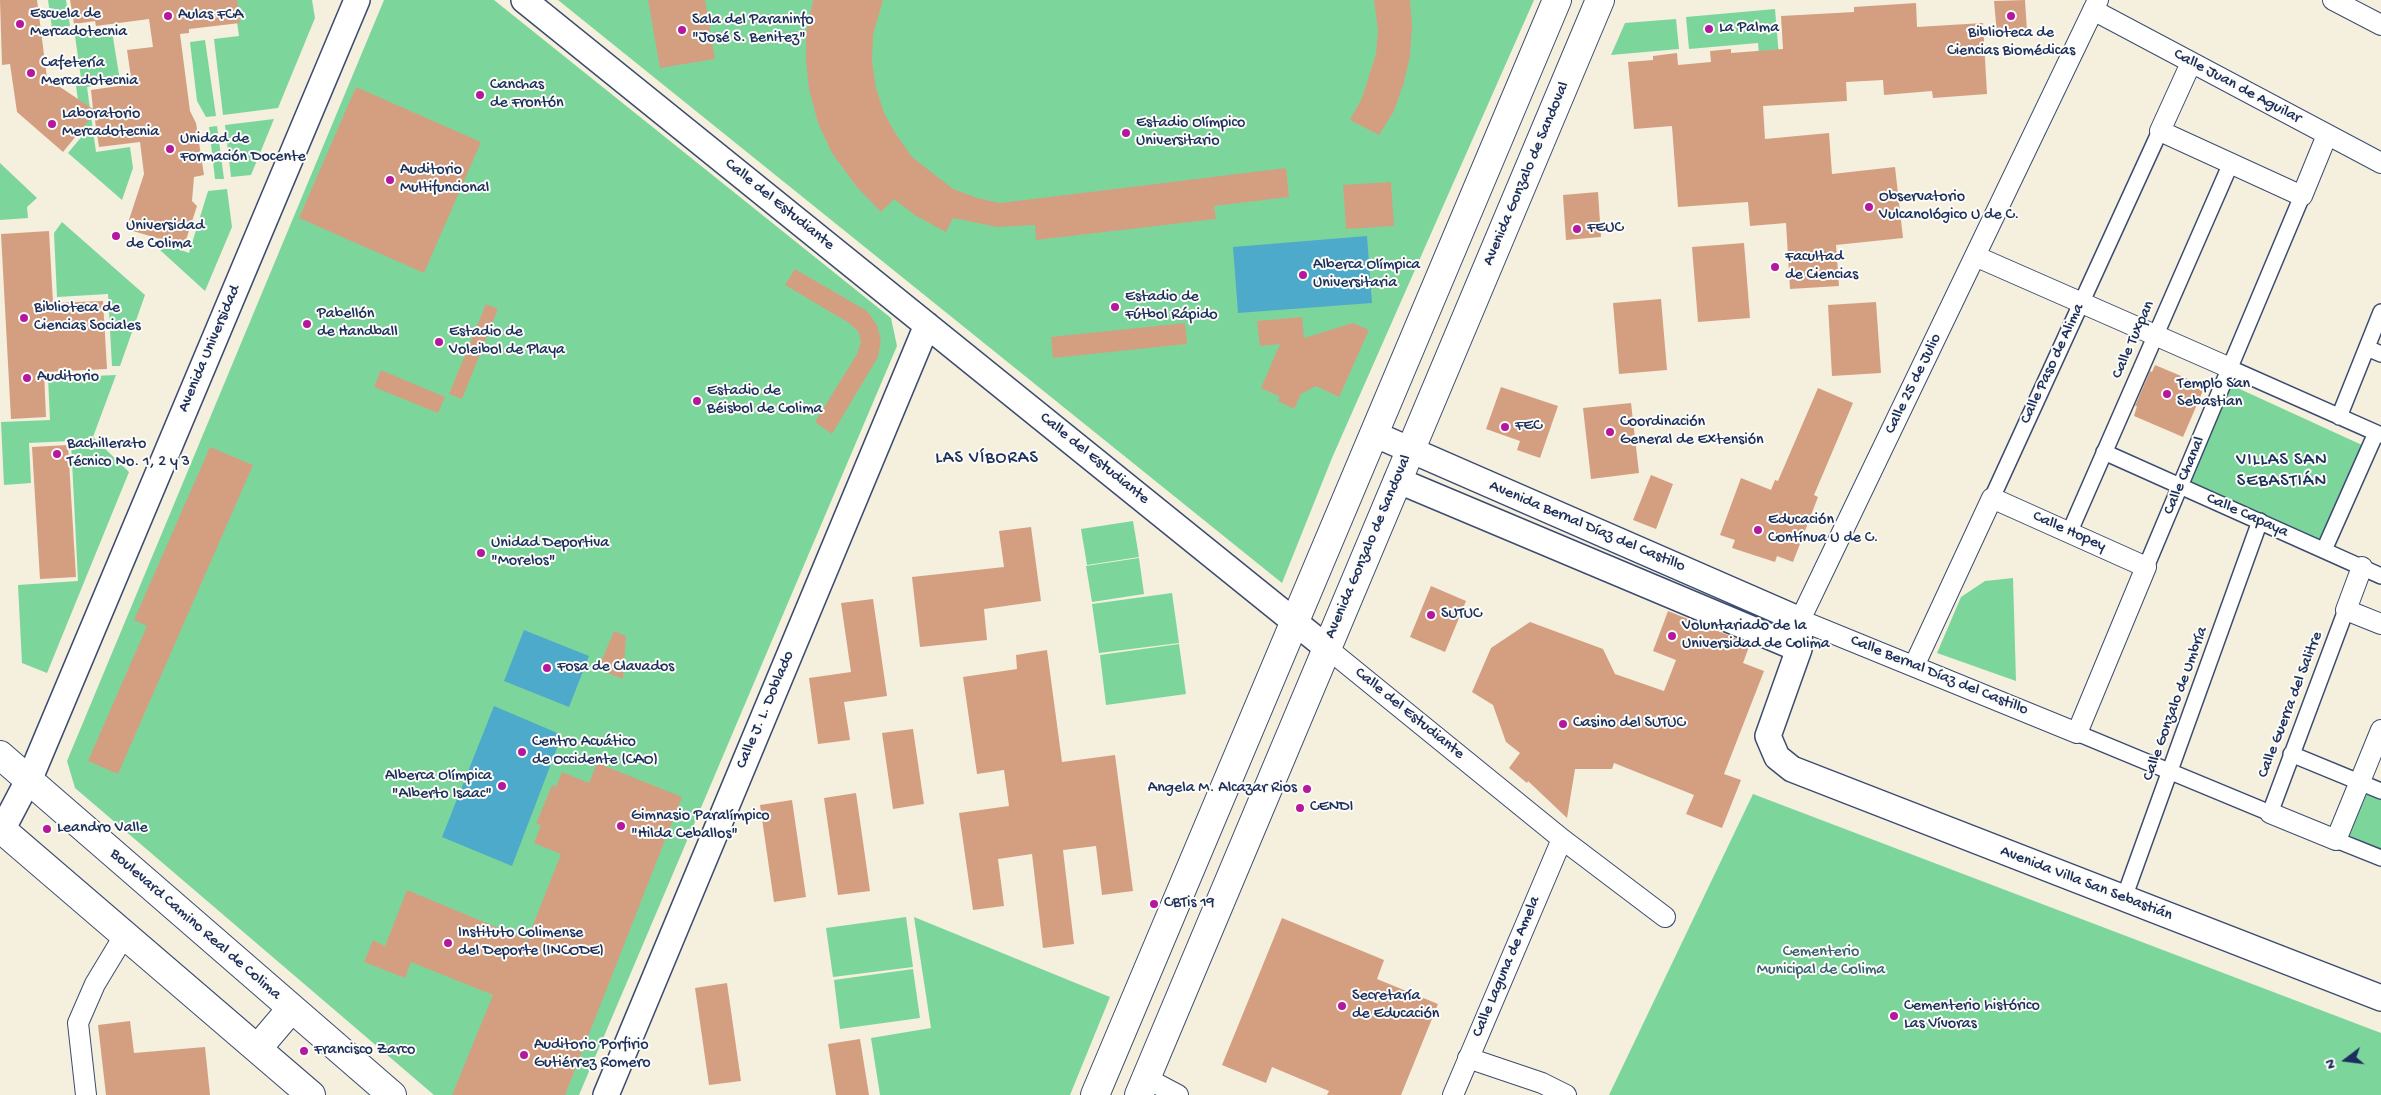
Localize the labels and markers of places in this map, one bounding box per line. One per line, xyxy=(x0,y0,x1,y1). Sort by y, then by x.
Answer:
place label: Escuela de Mercadotecnia xyxy=(30,5,127,43)
place label: Aulas FCA xyxy=(178,6,243,26)
marker: Aulas FCA xyxy=(162,10,174,22)
marker: Biblioteca de Ciencias Biomédicas xyxy=(2005,10,2017,22)
place label: Sala del Paraninfo "José S. Benitez" xyxy=(692,11,814,49)
marker: Escuela de Mercadotecnia xyxy=(14,18,26,30)
place label: La Palma xyxy=(1719,19,1779,39)
marker: La Palma xyxy=(1703,23,1715,35)
marker: Sala del Paraninfo "José S. Benitez" xyxy=(676,24,688,36)
place label: Biblioteca de Ciencias Biomédicas xyxy=(1947,24,2075,62)
place label: Cafetería Mercadotecnia xyxy=(41,54,138,92)
marker: Cafetería Mercadotecnia xyxy=(25,67,37,79)
place label: Canchas de Frontón xyxy=(490,76,564,114)
marker: Canchas de Frontón xyxy=(474,89,486,101)
place label: Laboratorio Mercadotecnia xyxy=(62,105,159,143)
place label: Estadio Olímpico Universitario xyxy=(1136,114,1245,152)
marker: Laboratorio Mercadotecnia xyxy=(46,118,58,130)
marker: Estadio Olímpico Universitario xyxy=(1120,127,1132,139)
place label: Unidad de Formación Docente xyxy=(180,130,306,168)
marker: Unidad de Formación Docente xyxy=(164,143,176,155)
place label: Auditorio Multifuncional xyxy=(400,161,489,199)
marker: Auditorio Multifuncional xyxy=(384,174,396,186)
place label: Observatorio Vulcanológico U de C. xyxy=(1879,188,2019,226)
marker: Observatorio Vulcanológico U de C. xyxy=(1863,201,1875,213)
place label: Universidad de Colima xyxy=(126,217,204,255)
place label: FEUC xyxy=(1587,219,1623,239)
marker: FEUC xyxy=(1571,223,1583,235)
marker: Universidad de Colima xyxy=(110,230,122,242)
place label: Facultad de Ciencias xyxy=(1785,248,1858,286)
place label: Alberca Olímpica Universitaria xyxy=(1313,256,1420,294)
marker: Facultad de Ciencias xyxy=(1769,261,1781,273)
marker: Alberca Olímpica Universitaria xyxy=(1297,269,1309,281)
place label: Estadio de Fútbol Rápido xyxy=(1125,288,1218,326)
place label: Biblioteca de Ciencias Sociales xyxy=(34,299,141,337)
marker: Estadio de Fútbol Rápido xyxy=(1109,301,1121,313)
place label: Pabellón de Handball xyxy=(317,305,398,343)
marker: Biblioteca de Ciencias Sociales xyxy=(18,312,30,324)
marker: Pabellón de Handball xyxy=(301,318,313,330)
place label: Estadio de Voleibol de Playa xyxy=(449,323,565,361)
marker: Estadio de Voleibol de Playa xyxy=(433,336,445,348)
place label: Auditorio xyxy=(37,368,99,388)
marker: Auditorio xyxy=(21,372,33,384)
place label: Templo San Sebastian xyxy=(2177,375,2250,413)
place label: Estadio de Béisbol de Colima xyxy=(707,382,822,420)
marker: Templo San Sebastian xyxy=(2161,388,2173,400)
marker: Estadio de Béisbol de Colima xyxy=(691,395,703,407)
place label: Coordinación General de Extensión xyxy=(1620,413,1764,451)
place label: FEC xyxy=(1515,417,1542,437)
marker: FEC xyxy=(1499,421,1511,433)
marker: Coordinación General de Extensión xyxy=(1604,426,1616,438)
place label: Bachillerato Técnico No. 1, 2 y 3 xyxy=(67,435,190,473)
marker: Bachillerato Técnico No. 1, 2 y 3 xyxy=(51,448,63,460)
place label: Educación Contínua U de C. xyxy=(1768,511,1879,549)
marker: Educación Contínua U de C. xyxy=(1752,524,1764,536)
place label: Unidad Deportiva "Morelos" xyxy=(491,534,609,572)
marker: Unidad Deportiva "Morelos" xyxy=(475,547,487,559)
place label: SUTUC xyxy=(1441,605,1482,625)
marker: SUTUC xyxy=(1425,609,1437,621)
place label: Voluntariado de la Universidad de Colima xyxy=(1682,617,1830,655)
marker: Voluntariado de la Universidad de Colima xyxy=(1666,630,1678,642)
place label: Fosa de Clavados xyxy=(557,658,674,678)
marker: Fosa de Clavados xyxy=(541,662,553,674)
place label: Casino del SUTUC xyxy=(1573,714,1685,734)
marker: Casino del SUTUC xyxy=(1557,718,1569,730)
place label: Centro Acuático de Occidente (CAO) xyxy=(532,733,658,771)
marker: Centro Acuático de Occidente (CAO) xyxy=(516,746,528,758)
place label: Alberca Olímpica "Alberto Isaac" xyxy=(385,767,492,805)
place label: Angela M. Alcazar Rios xyxy=(1148,779,1297,799)
marker: Alberca Olímpica "Alberto Isaac" xyxy=(496,780,508,792)
marker: Angela M. Alcazar Rios xyxy=(1301,783,1313,795)
place label: CENDI xyxy=(1310,798,1353,818)
marker: CENDI xyxy=(1294,802,1306,814)
place label: Gimnasio Paralímpico "Hilda Ceballos" xyxy=(631,807,770,845)
place label: Leandro Valle xyxy=(57,819,148,839)
marker: Gimnasio Paralímpico "Hilda Ceballos" xyxy=(615,820,627,832)
marker: Leandro Valle xyxy=(41,823,53,835)
place label: CBTis 19 xyxy=(1164,894,1215,914)
marker: CBTis 19 xyxy=(1148,898,1160,910)
place label: Instituto Colimense del Deporte (INCODE) xyxy=(458,924,604,962)
marker: Instituto Colimense del Deporte (INCODE) xyxy=(442,937,454,949)
place label: Secretaría de Educación xyxy=(1352,987,1439,1025)
place label: Cementerio histórico Las Vívoras xyxy=(1904,997,2040,1035)
marker: Secretaría de Educación xyxy=(1336,1000,1348,1012)
marker: Cementerio histórico Las Vívoras xyxy=(1888,1010,1900,1022)
place label: Auditorio Porfirio Gutiérrez Romero xyxy=(534,1036,651,1074)
place label: Francisco Zarco xyxy=(314,1041,415,1061)
marker: Francisco Zarco xyxy=(298,1045,310,1057)
marker: Auditorio Porfirio Gutiérrez Romero xyxy=(518,1049,530,1061)

